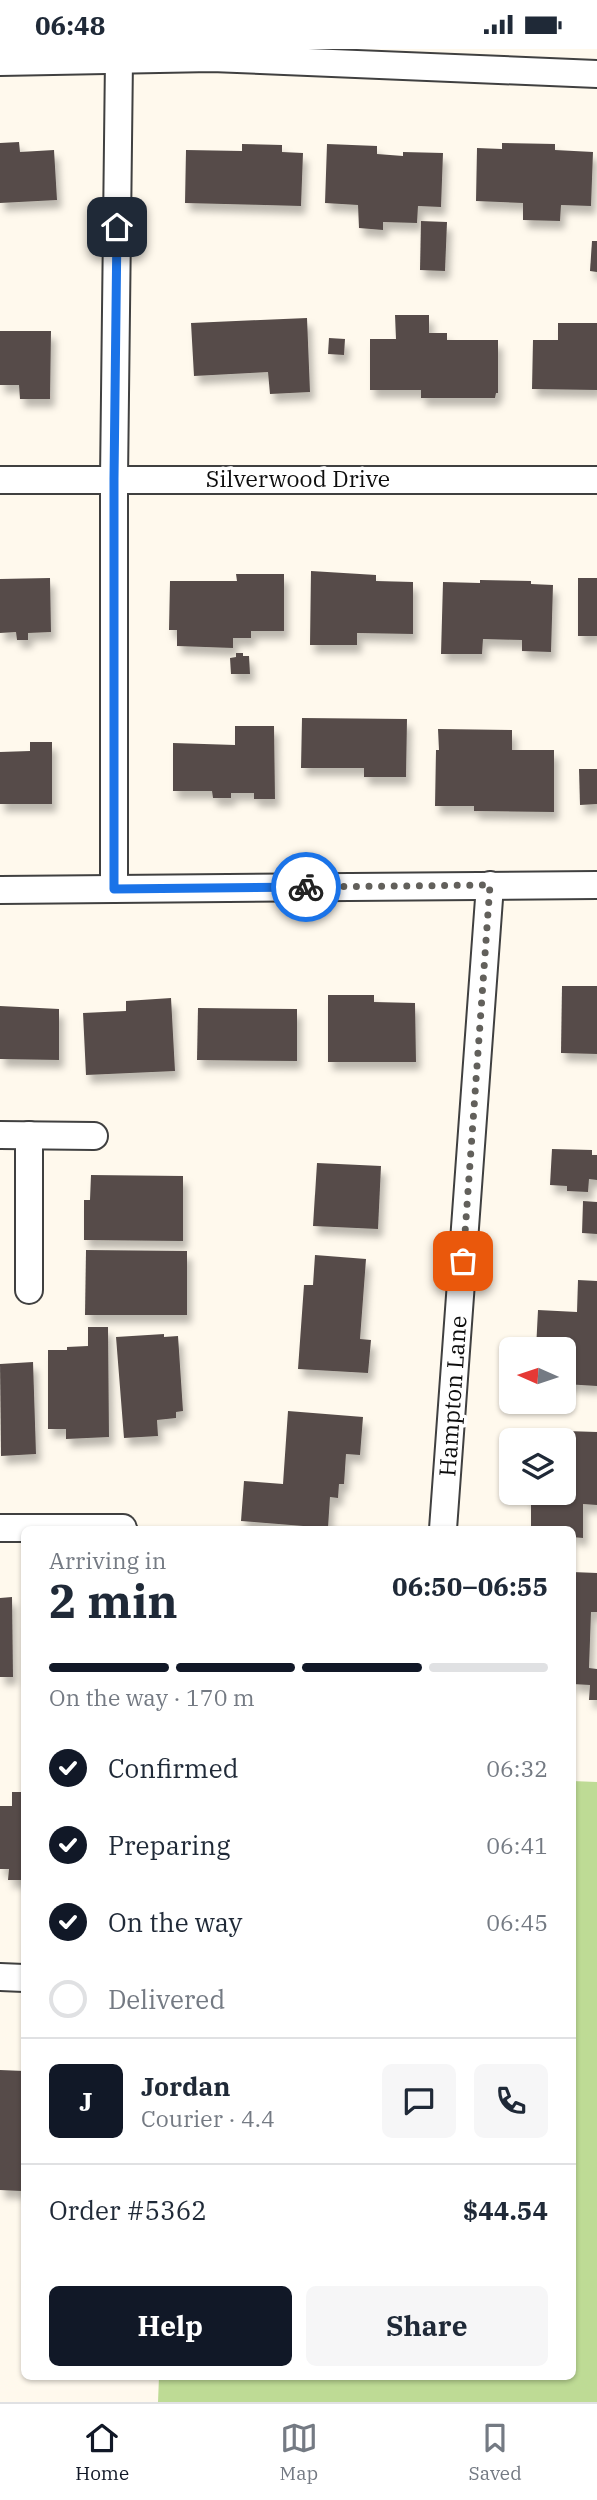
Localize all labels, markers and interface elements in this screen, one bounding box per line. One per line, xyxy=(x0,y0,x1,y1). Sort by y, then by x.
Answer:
text: 06:48 xyxy=(35,8,105,42)
pin xyxy=(87,197,147,257)
icon: home xyxy=(98,208,136,246)
street label: Silverwood Drive xyxy=(206,463,390,493)
courier xyxy=(271,852,341,922)
icon: bike xyxy=(287,868,325,906)
pin xyxy=(433,1231,493,1291)
icon: bag xyxy=(444,1242,482,1280)
street label: Hampton Lane xyxy=(431,1315,473,1477)
north arrow xyxy=(499,1337,576,1414)
map controls xyxy=(499,1337,576,1505)
button: layers xyxy=(499,1428,576,1505)
text: Arriving in xyxy=(49,1545,166,1575)
text: 06:50–06:55 xyxy=(392,1569,548,1603)
text: 2 min xyxy=(49,1571,178,1631)
text: On the way · 170 m xyxy=(49,1682,255,1712)
icon: check xyxy=(49,1749,87,1787)
text: Confirmed xyxy=(108,1751,239,1785)
text: 06:32 xyxy=(486,1753,548,1783)
icon: check xyxy=(49,1826,87,1864)
text: Preparing xyxy=(108,1828,230,1862)
text: 06:41 xyxy=(486,1830,548,1860)
icon: check xyxy=(49,1903,87,1941)
text: On the way xyxy=(108,1905,242,1939)
text: 06:45 xyxy=(486,1907,548,1937)
text: Delivered xyxy=(108,1982,225,2016)
button: chat xyxy=(382,2064,456,2138)
button: phone xyxy=(474,2064,548,2138)
text: Jordan xyxy=(141,2069,231,2103)
text: J xyxy=(79,2084,93,2118)
text: Courier · 4.4 xyxy=(141,2103,275,2133)
text: Order #5362 xyxy=(49,2193,207,2227)
text: $44.54 xyxy=(463,2193,548,2227)
button: Help xyxy=(49,2286,292,2366)
button: Share xyxy=(306,2286,548,2366)
tab: Home xyxy=(75,2419,129,2485)
tab: Map xyxy=(280,2419,318,2485)
tab: Saved xyxy=(469,2419,522,2485)

